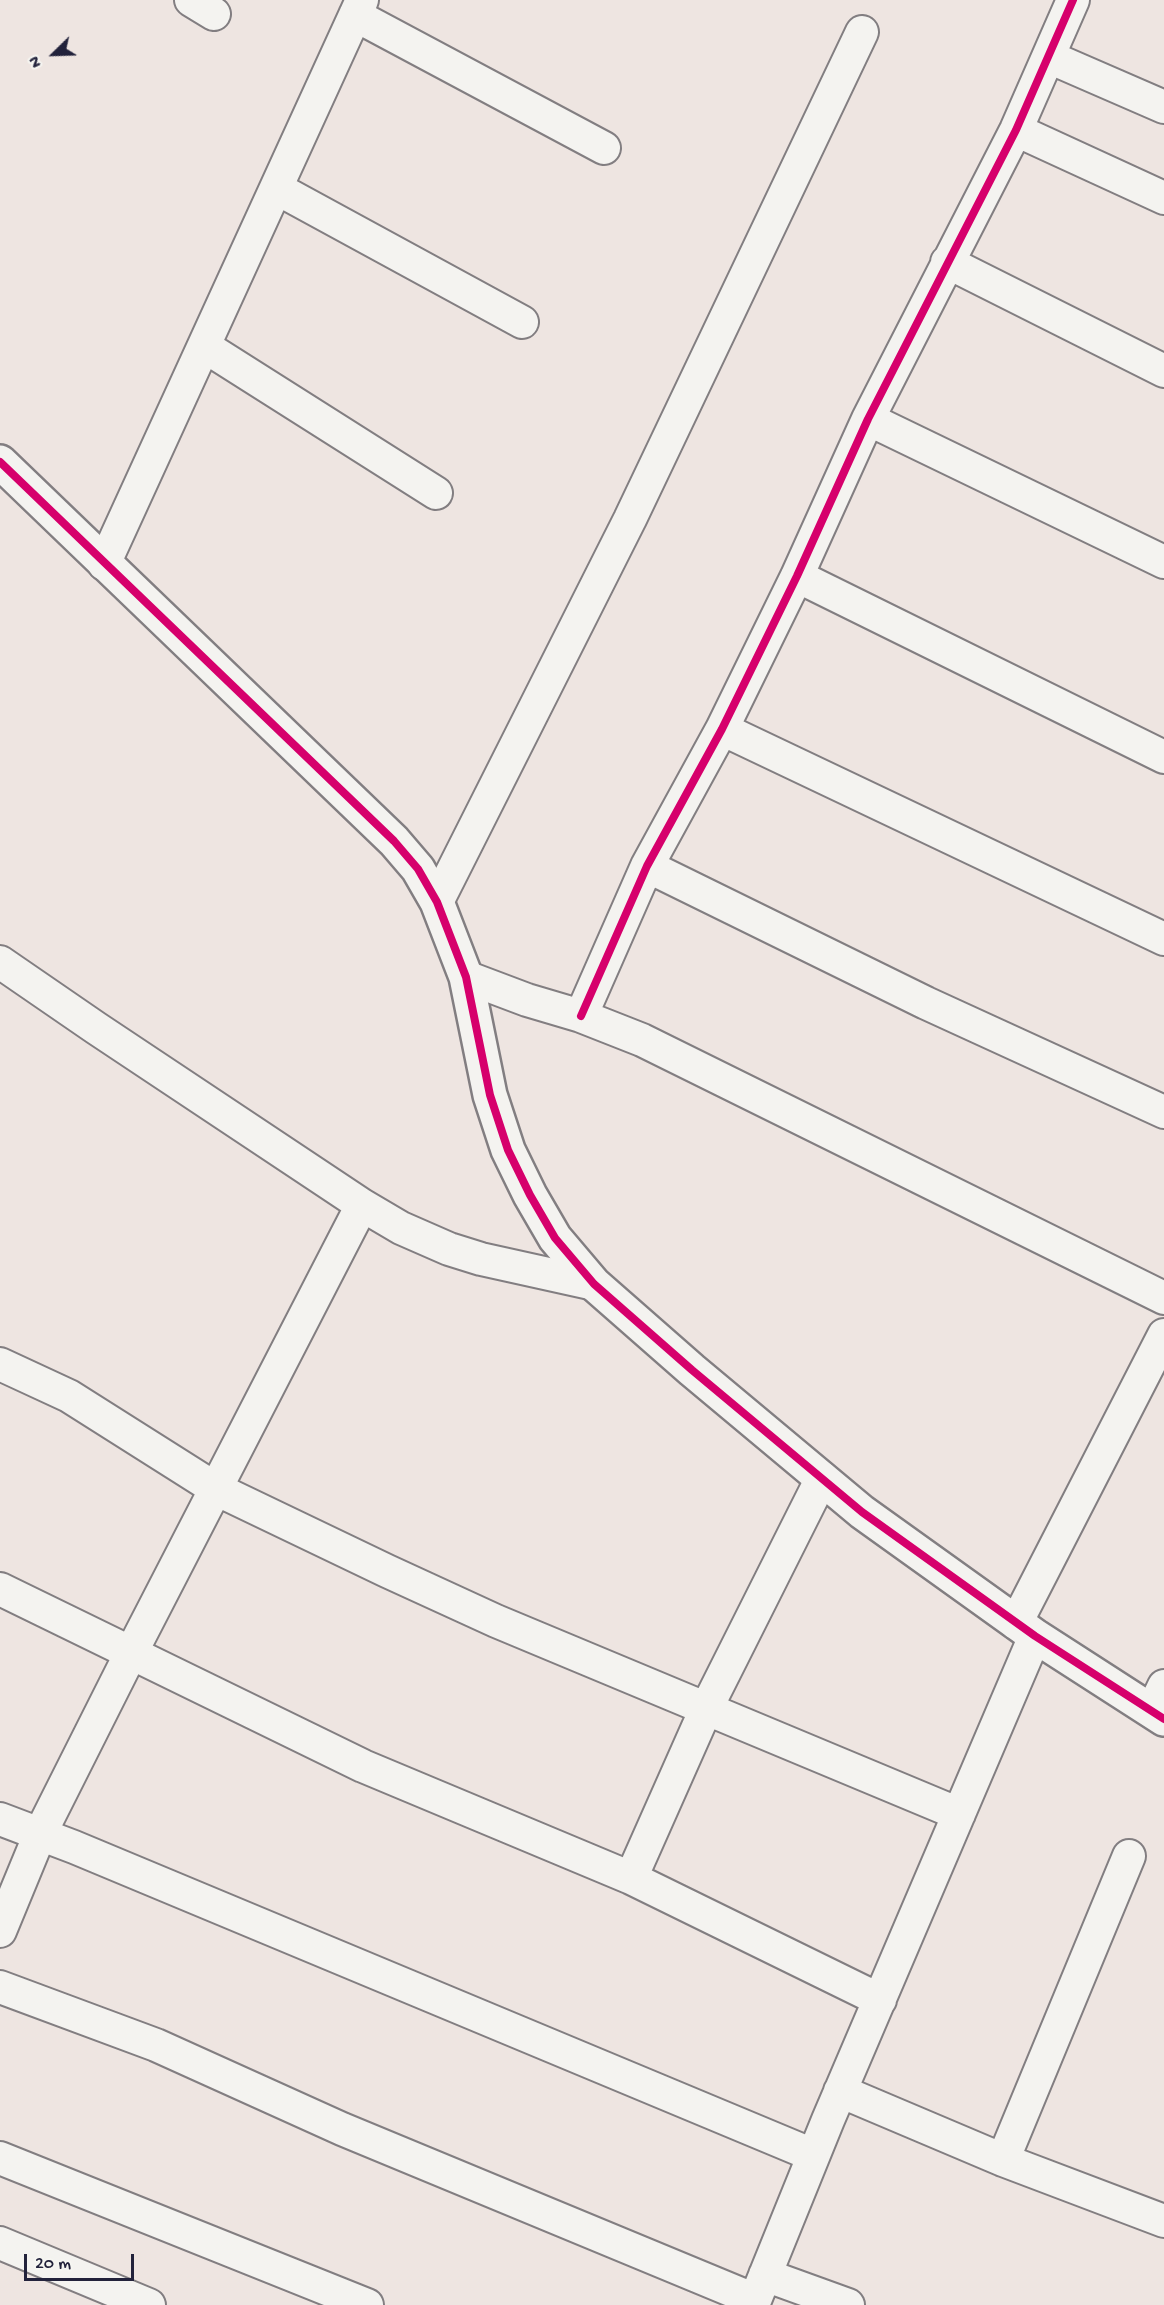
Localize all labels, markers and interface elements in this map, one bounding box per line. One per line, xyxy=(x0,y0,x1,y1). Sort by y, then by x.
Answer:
north arrow xyxy=(24,24,84,84)
text: N xyxy=(26,53,48,70)
scale bar xyxy=(27,2242,136,2280)
text: 20 m xyxy=(35,2254,71,2275)

